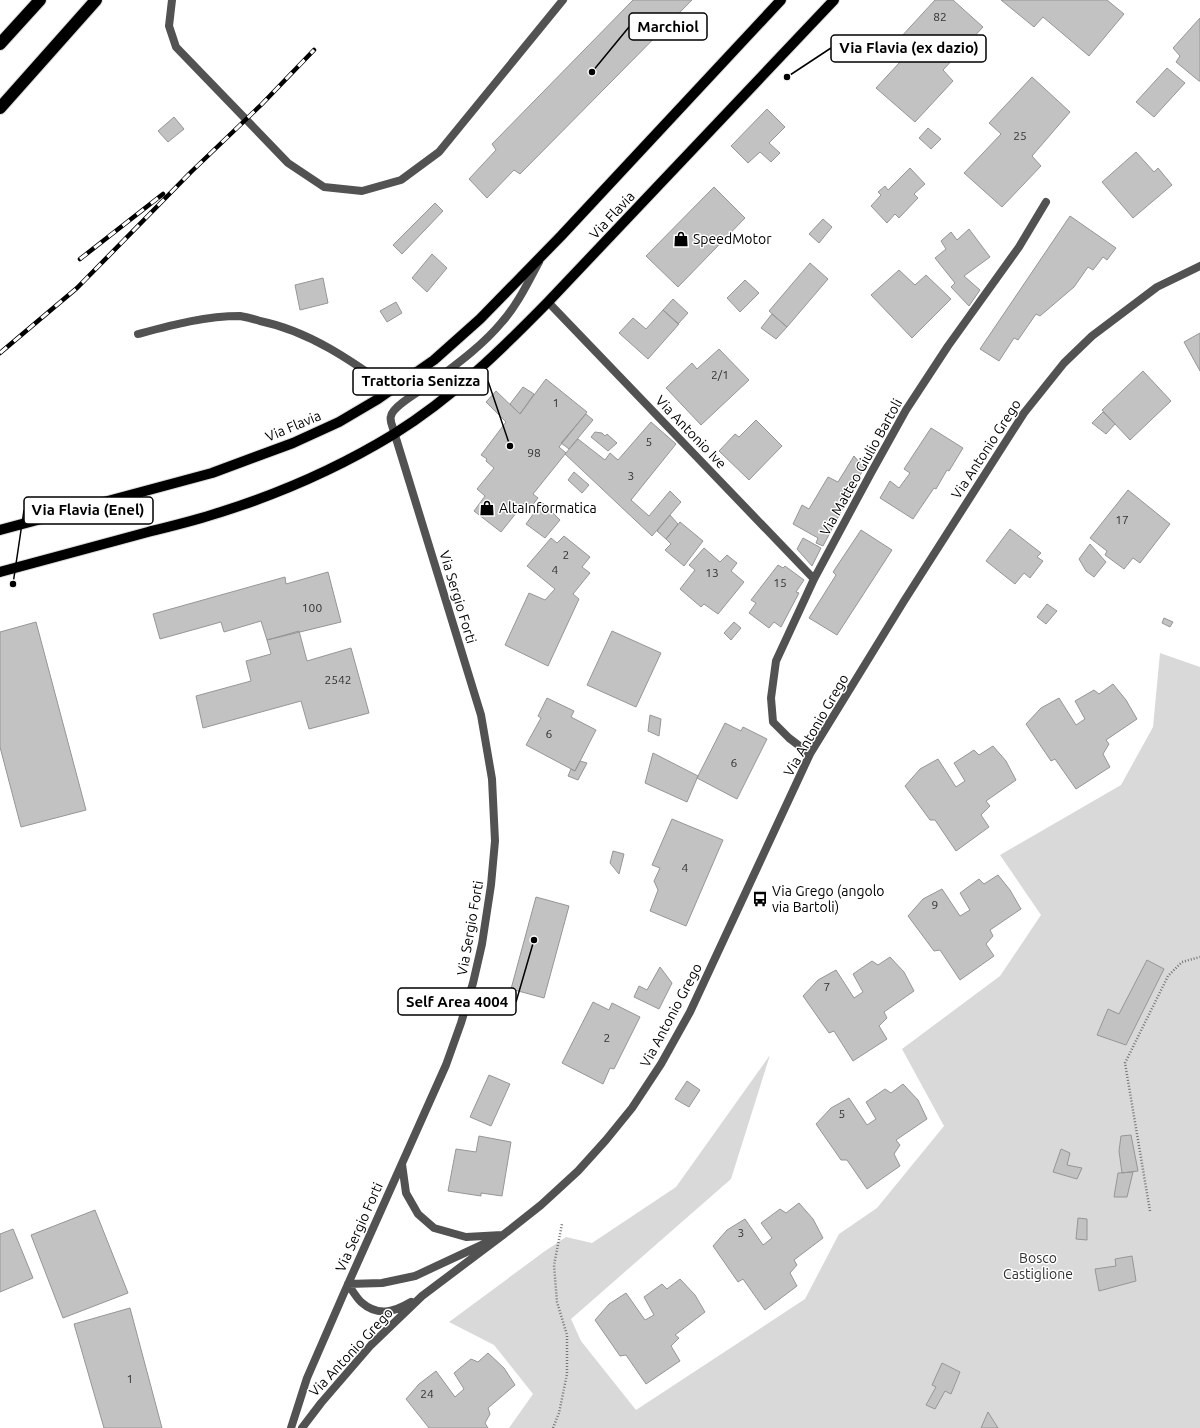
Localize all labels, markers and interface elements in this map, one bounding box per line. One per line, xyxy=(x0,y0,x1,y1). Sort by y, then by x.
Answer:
house number: 82 xyxy=(933,10,947,23)
callout: Marchiol xyxy=(629,13,707,40)
text: Marchiol xyxy=(637,18,699,35)
callout: Via Flavia (ex dazio) xyxy=(831,35,986,62)
text: Via Flavia (ex dazio) xyxy=(839,39,979,56)
house number: 25 xyxy=(1013,129,1027,142)
street label: Via Flavia xyxy=(586,188,638,242)
shop icon: SpeedMotor xyxy=(672,230,690,248)
place label: SpeedMotor xyxy=(693,231,772,247)
callout: Trattoria Senizza xyxy=(353,368,488,395)
house number: 2/1 xyxy=(711,368,729,381)
text: Trattoria Senizza xyxy=(362,372,480,389)
street label: Via Antonio Ive xyxy=(652,392,730,472)
house number: 1 xyxy=(553,396,559,409)
street label: Via Matteo Giulio Bartoli xyxy=(817,396,905,538)
street label: Via Antonio Grego xyxy=(948,396,1024,502)
street label: Via Flavia xyxy=(263,407,323,445)
house number: 5 xyxy=(646,435,652,448)
house number: 98 xyxy=(527,446,541,459)
house number: 3 xyxy=(628,469,634,482)
callout: Via Flavia (Enel) xyxy=(24,497,153,524)
shop icon: AltaInformatica xyxy=(478,499,496,517)
place label: AltaInformatica xyxy=(499,500,597,516)
text: Via Flavia (Enel) xyxy=(32,501,144,518)
house number: 17 xyxy=(1115,513,1129,526)
house number: 2 xyxy=(563,548,569,561)
street label: Via Sergio Forti xyxy=(436,549,480,645)
house number: 4 xyxy=(552,563,559,576)
house number: 13 xyxy=(705,566,719,579)
house number: 15 xyxy=(773,576,787,589)
house number: 100 xyxy=(302,601,322,614)
street label: Via Antonio Grego xyxy=(780,671,852,779)
house number: 2542 xyxy=(324,673,352,686)
house number: 6 xyxy=(546,727,553,740)
house number: 6 xyxy=(731,756,738,769)
house number: 4 xyxy=(682,861,689,874)
street label: Via Sergio Forti xyxy=(454,879,486,977)
place label: Via Grego (angolo via Bartoli) xyxy=(772,883,885,915)
bus stop icon: Via Grego (angolo via Bartoli) xyxy=(751,890,769,908)
house number: 9 xyxy=(932,898,938,911)
street label: Via Antonio Grego xyxy=(637,960,705,1070)
house number: 7 xyxy=(824,980,830,993)
callout: Self Area 4004 xyxy=(398,988,516,1015)
text: Self Area 4004 xyxy=(406,993,508,1010)
house number: 2 xyxy=(604,1031,610,1044)
house number: 5 xyxy=(839,1107,845,1120)
street label: Via Sergio Forti xyxy=(332,1180,386,1274)
house number: 3 xyxy=(738,1226,744,1239)
park label: Bosco Castiglione xyxy=(1003,1250,1073,1282)
street label: Via Antonio Grego xyxy=(306,1304,396,1400)
house number: 1 xyxy=(127,1372,133,1385)
house number: 24 xyxy=(420,1387,434,1400)

